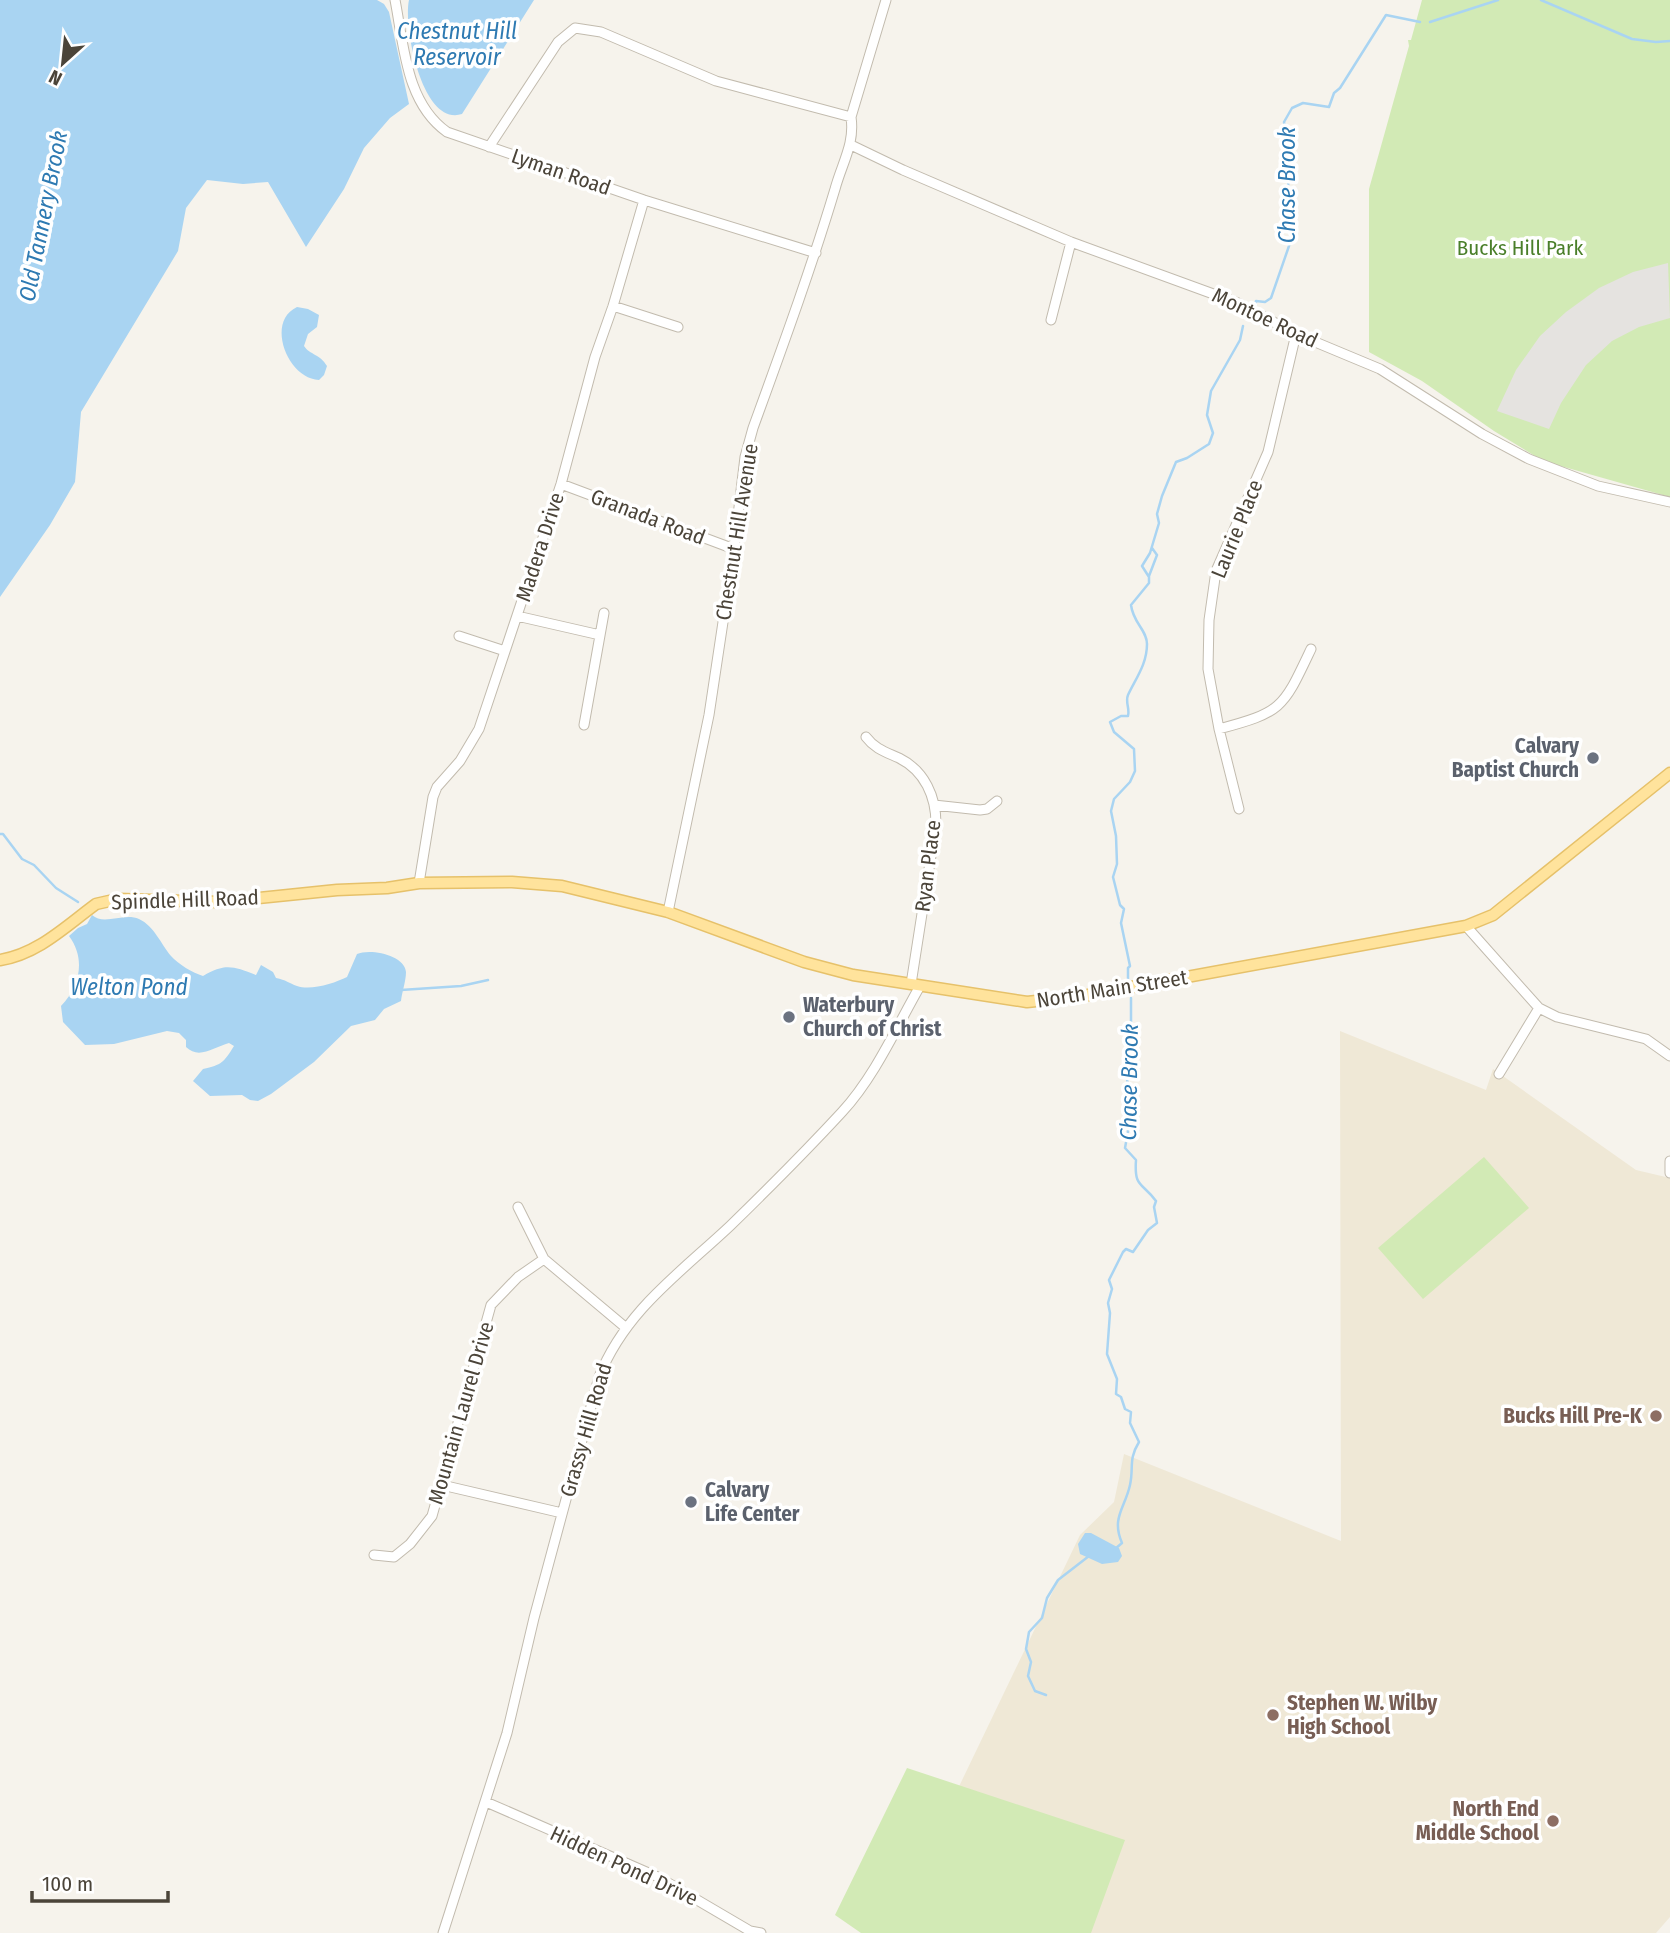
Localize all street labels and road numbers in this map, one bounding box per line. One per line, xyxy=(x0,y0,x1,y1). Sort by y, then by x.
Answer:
street label: Lyman Road xyxy=(508,143,614,201)
street label: Montoe Road xyxy=(1208,282,1322,354)
street label: Chestnut Hill Avenue xyxy=(710,442,764,622)
street label: Laurie Place xyxy=(1205,476,1269,582)
street label: Granada Road xyxy=(587,483,709,551)
street label: Madera Drive xyxy=(510,489,570,605)
street label: Ryan Place xyxy=(909,819,947,913)
street label: Spindle Hill Road xyxy=(111,884,259,916)
street label: North Main Street xyxy=(1035,964,1189,1014)
street label: Mountain Laurel Drive xyxy=(422,1319,500,1507)
street label: Grassy Hill Road xyxy=(554,1360,618,1500)
street label: Hidden Pond Drive xyxy=(546,1820,702,1912)

